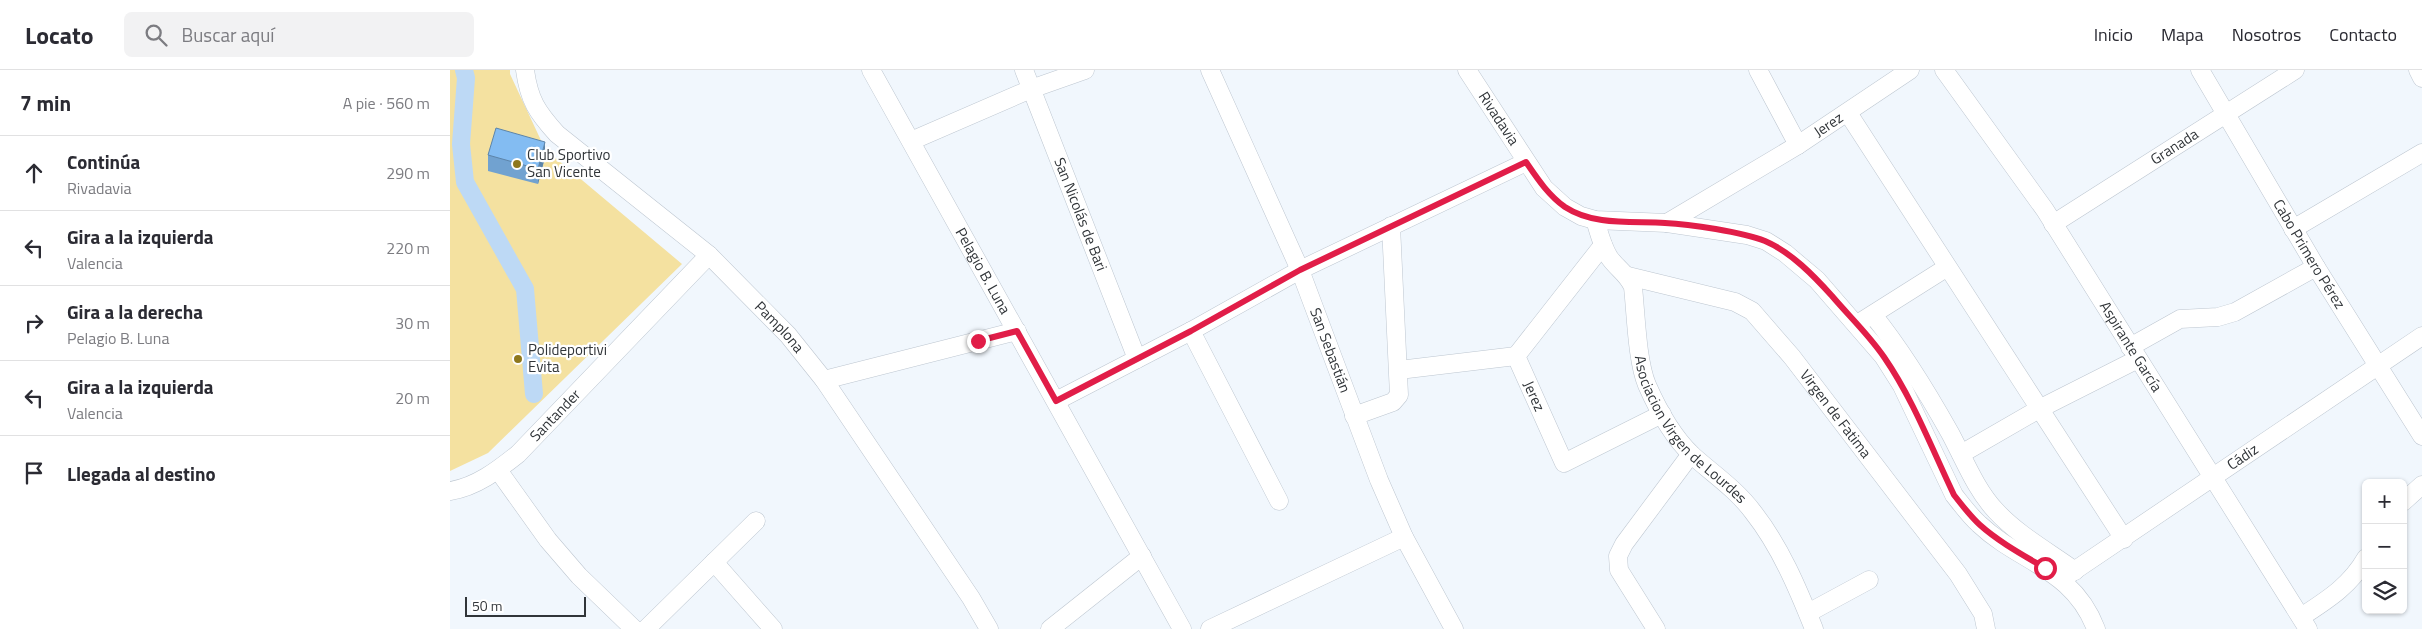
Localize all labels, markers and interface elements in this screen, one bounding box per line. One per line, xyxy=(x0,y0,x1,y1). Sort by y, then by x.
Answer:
search box xyxy=(124,12,474,57)
text: Locato xyxy=(25,17,94,53)
text: Buscar aquí xyxy=(182,20,275,49)
icon: search xyxy=(142,21,170,49)
text: Inicio xyxy=(2094,21,2133,48)
text: Mapa xyxy=(2161,21,2204,48)
text: Nosotros xyxy=(2232,21,2301,48)
text: Contacto xyxy=(2329,21,2397,48)
text: 7 min xyxy=(20,87,71,119)
street label: Rivadavia xyxy=(1473,87,1526,150)
text: A pie · 560 m xyxy=(343,91,430,115)
street label: Jerez xyxy=(1809,106,1848,143)
street label: Granada xyxy=(2146,122,2203,170)
place label: Club Sportivo San Vicente xyxy=(527,143,611,183)
text: Continúa xyxy=(67,147,140,176)
street label: San Nicolás de Bari xyxy=(1048,154,1114,274)
marker: Club Sportivo San Vicente xyxy=(511,158,523,170)
icon: ahead xyxy=(20,159,48,187)
text: 290 m xyxy=(386,161,430,185)
text: Rivadavia xyxy=(67,176,132,200)
street label: Cabo Primero Pérez xyxy=(2268,195,2352,313)
text: Gira a la izquierda xyxy=(67,222,214,251)
street label: Pelagio B. Luna xyxy=(950,223,1017,319)
icon: left xyxy=(20,234,48,262)
text: 220 m xyxy=(386,236,430,260)
text: Valencia xyxy=(67,251,123,275)
street label: Pamplona xyxy=(749,295,810,358)
text: Gira a la derecha xyxy=(67,297,203,326)
street label: Aspirante García xyxy=(2094,297,2169,397)
street label: San Sebastián xyxy=(1304,304,1357,396)
icon: right xyxy=(20,309,48,337)
text: 30 m xyxy=(395,311,430,335)
text: Pelagio B. Luna xyxy=(67,326,169,350)
route end xyxy=(967,330,990,353)
place label: Polideportivi Evita xyxy=(528,338,607,378)
marker: Polideportivi Evita xyxy=(512,353,524,365)
street label: Asociacion Virgen de Lourdes xyxy=(1629,354,1753,509)
street label: Virgen de Fatima xyxy=(1795,364,1878,463)
text: Gira a la izquierda xyxy=(67,372,214,401)
street label: Jerez xyxy=(1518,377,1551,415)
street label: Santander xyxy=(524,383,586,446)
icon: left xyxy=(20,384,48,412)
text: 20 m xyxy=(395,386,430,410)
text: Valencia xyxy=(67,401,123,425)
street label: Cádiz xyxy=(2222,438,2263,476)
icon: arrive xyxy=(20,459,48,487)
text: Llegada al destino xyxy=(67,459,216,488)
map controls xyxy=(2362,479,2407,614)
button: + xyxy=(2362,479,2407,524)
button: − xyxy=(2362,524,2407,569)
route start xyxy=(2034,557,2057,580)
button: layers xyxy=(2362,569,2407,614)
scale bar xyxy=(465,594,586,617)
text: 50 m xyxy=(472,595,502,616)

